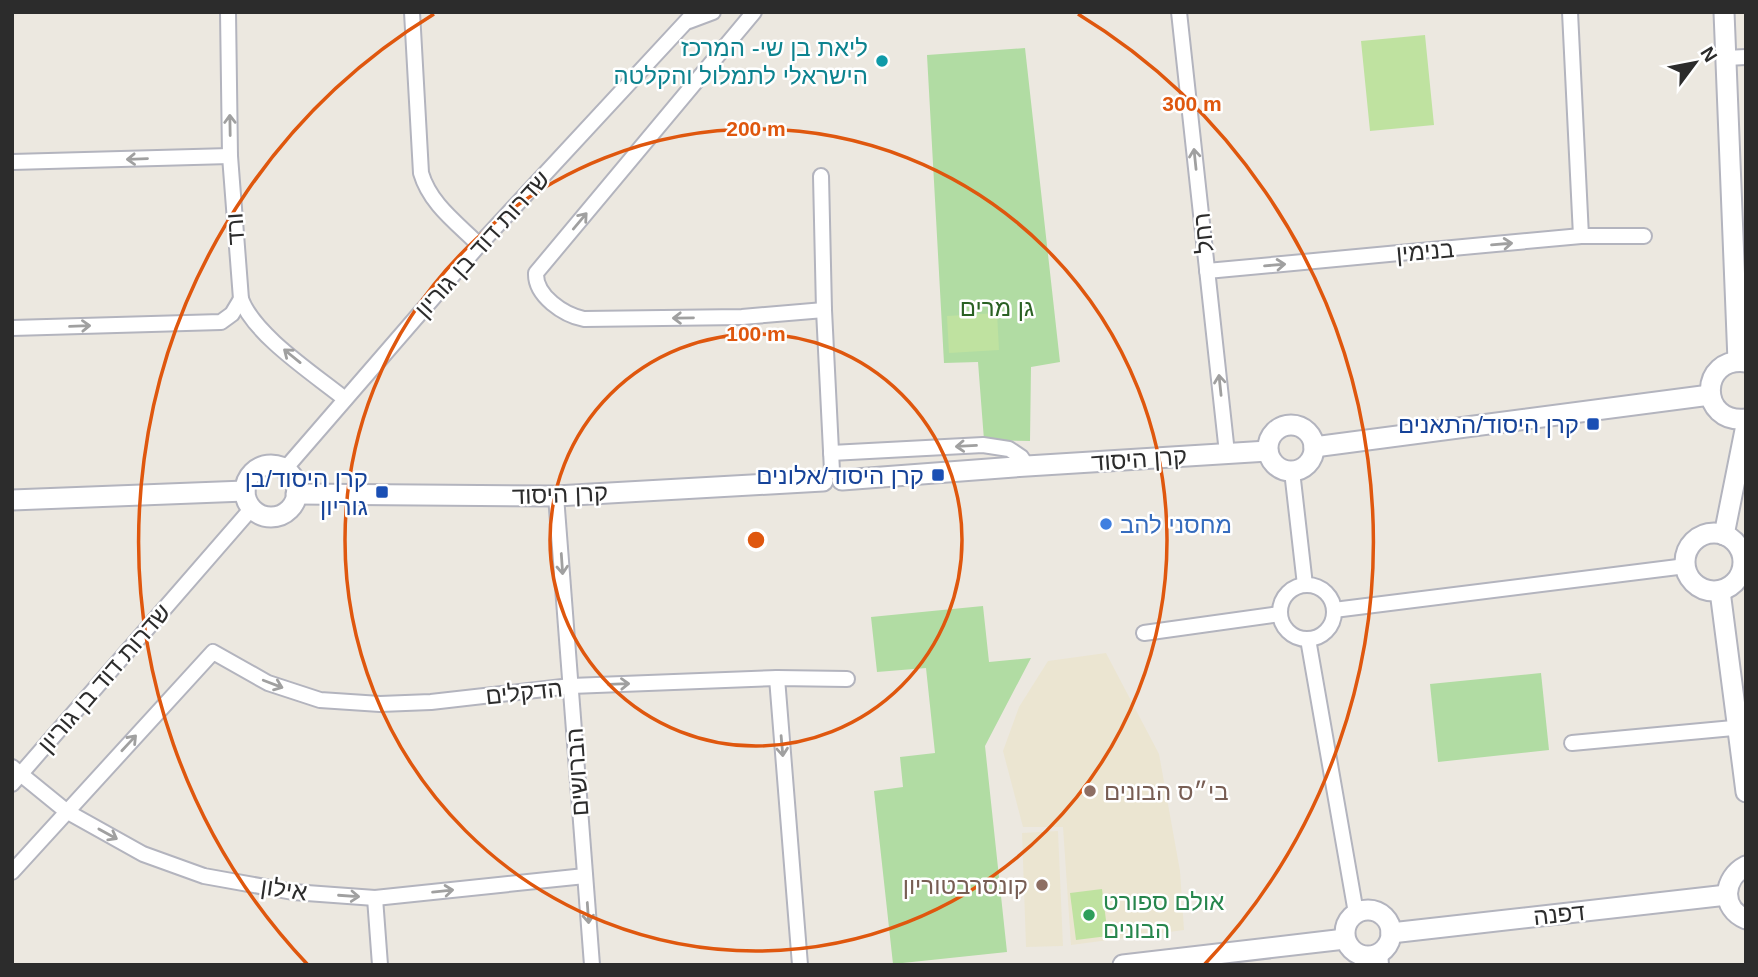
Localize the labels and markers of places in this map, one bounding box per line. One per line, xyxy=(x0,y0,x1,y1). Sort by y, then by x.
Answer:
place label: ליאת בן שי- המרכז הישראלי לתמלול והקלטה xyxy=(613,34,868,89)
marker: ליאת בן שי- המרכז הישראלי לתמלול והקלטה xyxy=(874,53,890,69)
place label: קרן היסוד/התאנים xyxy=(1398,411,1579,438)
marker: קרן היסוד/התאנים xyxy=(1585,416,1601,432)
place label: קרן היסוד/אלונים xyxy=(756,462,924,489)
place label: קרן היסוד/בן גוריון xyxy=(245,465,368,520)
marker: קרן היסוד/אלונים xyxy=(930,467,946,483)
marker: קרן היסוד/בן גוריון xyxy=(374,484,390,500)
place label: מחסני להב xyxy=(1120,511,1232,538)
marker: מחסני להב xyxy=(1098,516,1114,532)
centre of rings xyxy=(744,528,768,552)
place label: בי״ס הבונים xyxy=(1104,778,1229,805)
marker: בי״ס הבונים xyxy=(1082,783,1098,799)
place label: קונסרבטוריון xyxy=(903,872,1028,899)
marker: קונסרבטוריון xyxy=(1034,877,1050,893)
place label: אולם ספורט הבונים xyxy=(1103,888,1224,943)
marker: אולם ספורט הבונים xyxy=(1081,907,1097,923)

